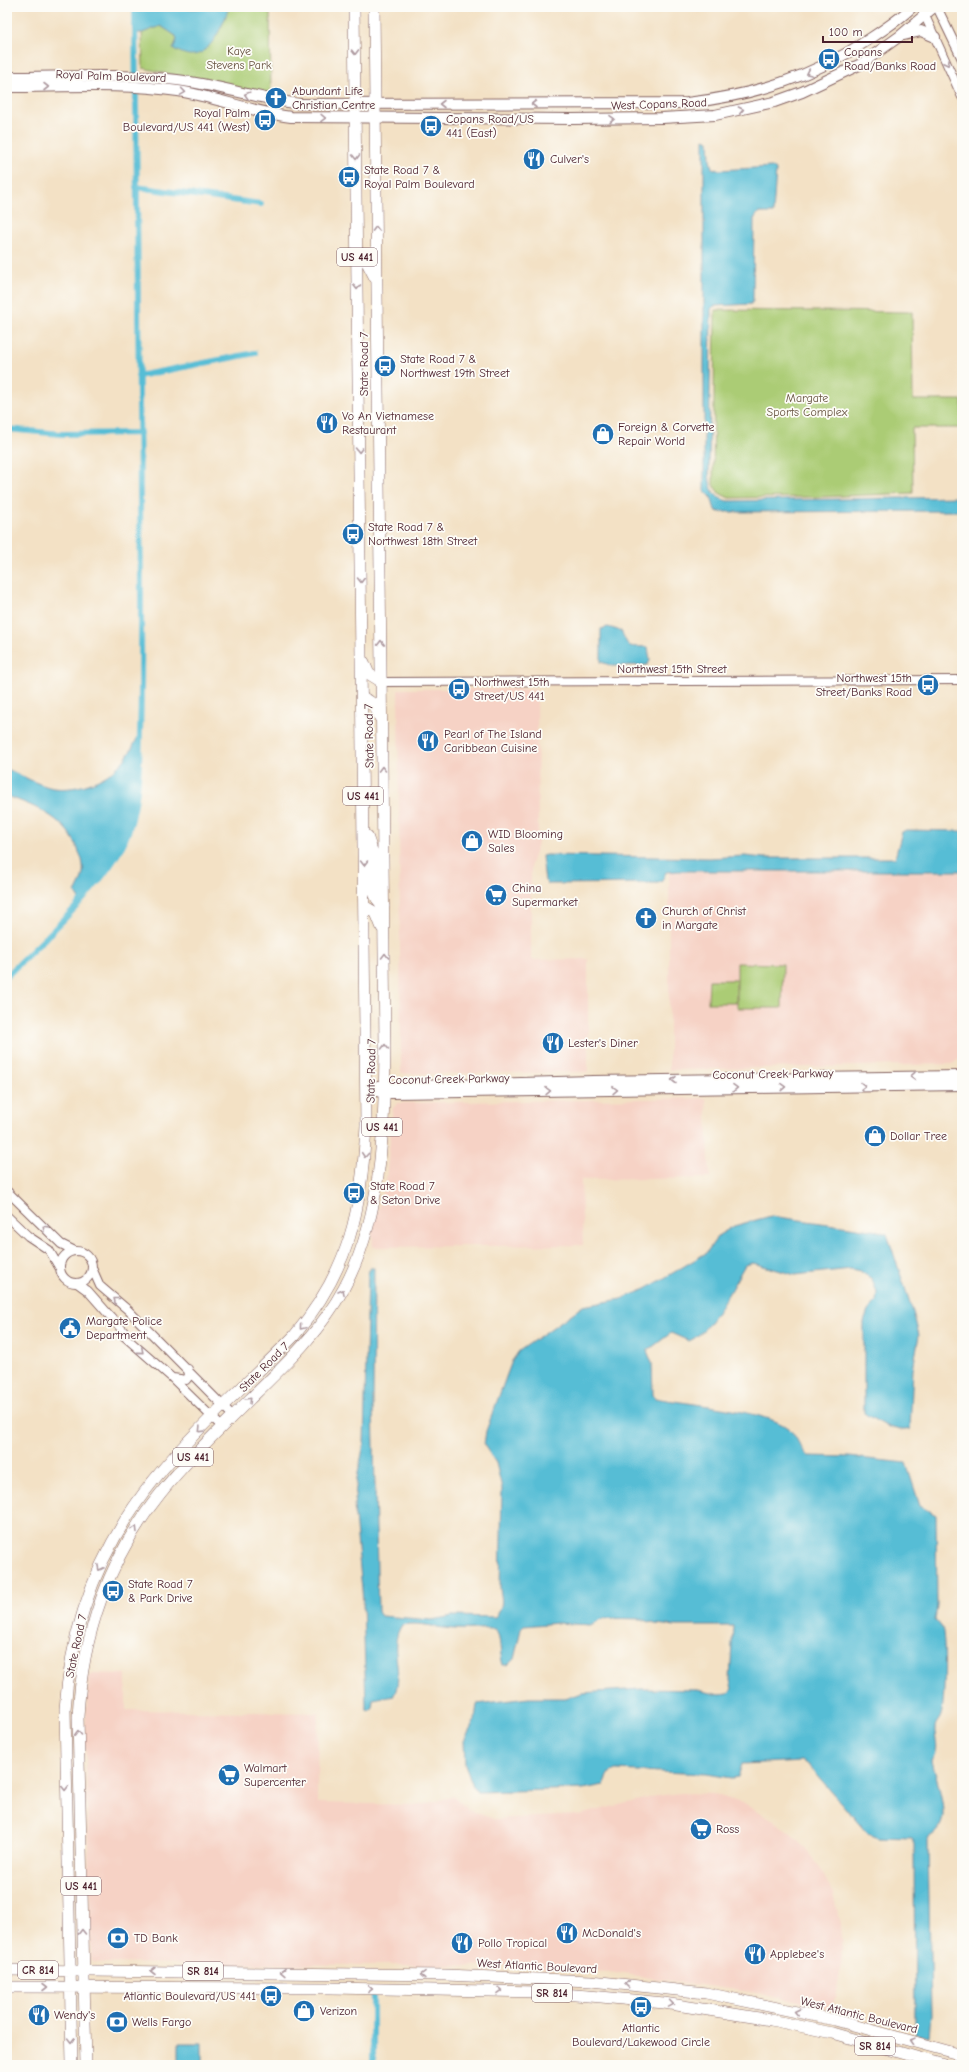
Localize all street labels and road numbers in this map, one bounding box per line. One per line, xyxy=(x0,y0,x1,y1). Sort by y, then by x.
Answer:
street label: Royal Palm Boulevard xyxy=(56,67,166,85)
street label: West Copans Road xyxy=(611,95,707,113)
road number: US 441 xyxy=(337,248,377,266)
street label: State Road 7 xyxy=(357,331,371,396)
street label: Northwest 15th Street xyxy=(617,662,727,676)
street label: State Road 7 xyxy=(361,703,377,768)
road number: US 441 xyxy=(343,787,383,805)
street label: State Road 7 xyxy=(363,1038,379,1103)
street label: Coconut Creek Parkway xyxy=(712,1066,834,1082)
street label: Coconut Creek Parkway xyxy=(388,1071,510,1087)
road number: US 441 xyxy=(362,1118,402,1136)
street label: State Road 7 xyxy=(236,1339,292,1395)
road number: US 441 xyxy=(173,1448,213,1466)
street label: State Road 7 xyxy=(62,1613,90,1679)
road number: US 441 xyxy=(61,1877,101,1895)
street label: West Atlantic Boulevard xyxy=(477,1956,597,1976)
road number: CR 814 xyxy=(18,1961,58,1979)
road number: SR 814 xyxy=(183,1962,223,1980)
road number: SR 814 xyxy=(532,1984,572,2002)
street label: West Atlantic Boulevard xyxy=(799,1994,919,2036)
road number: SR 814 xyxy=(855,2037,895,2055)

